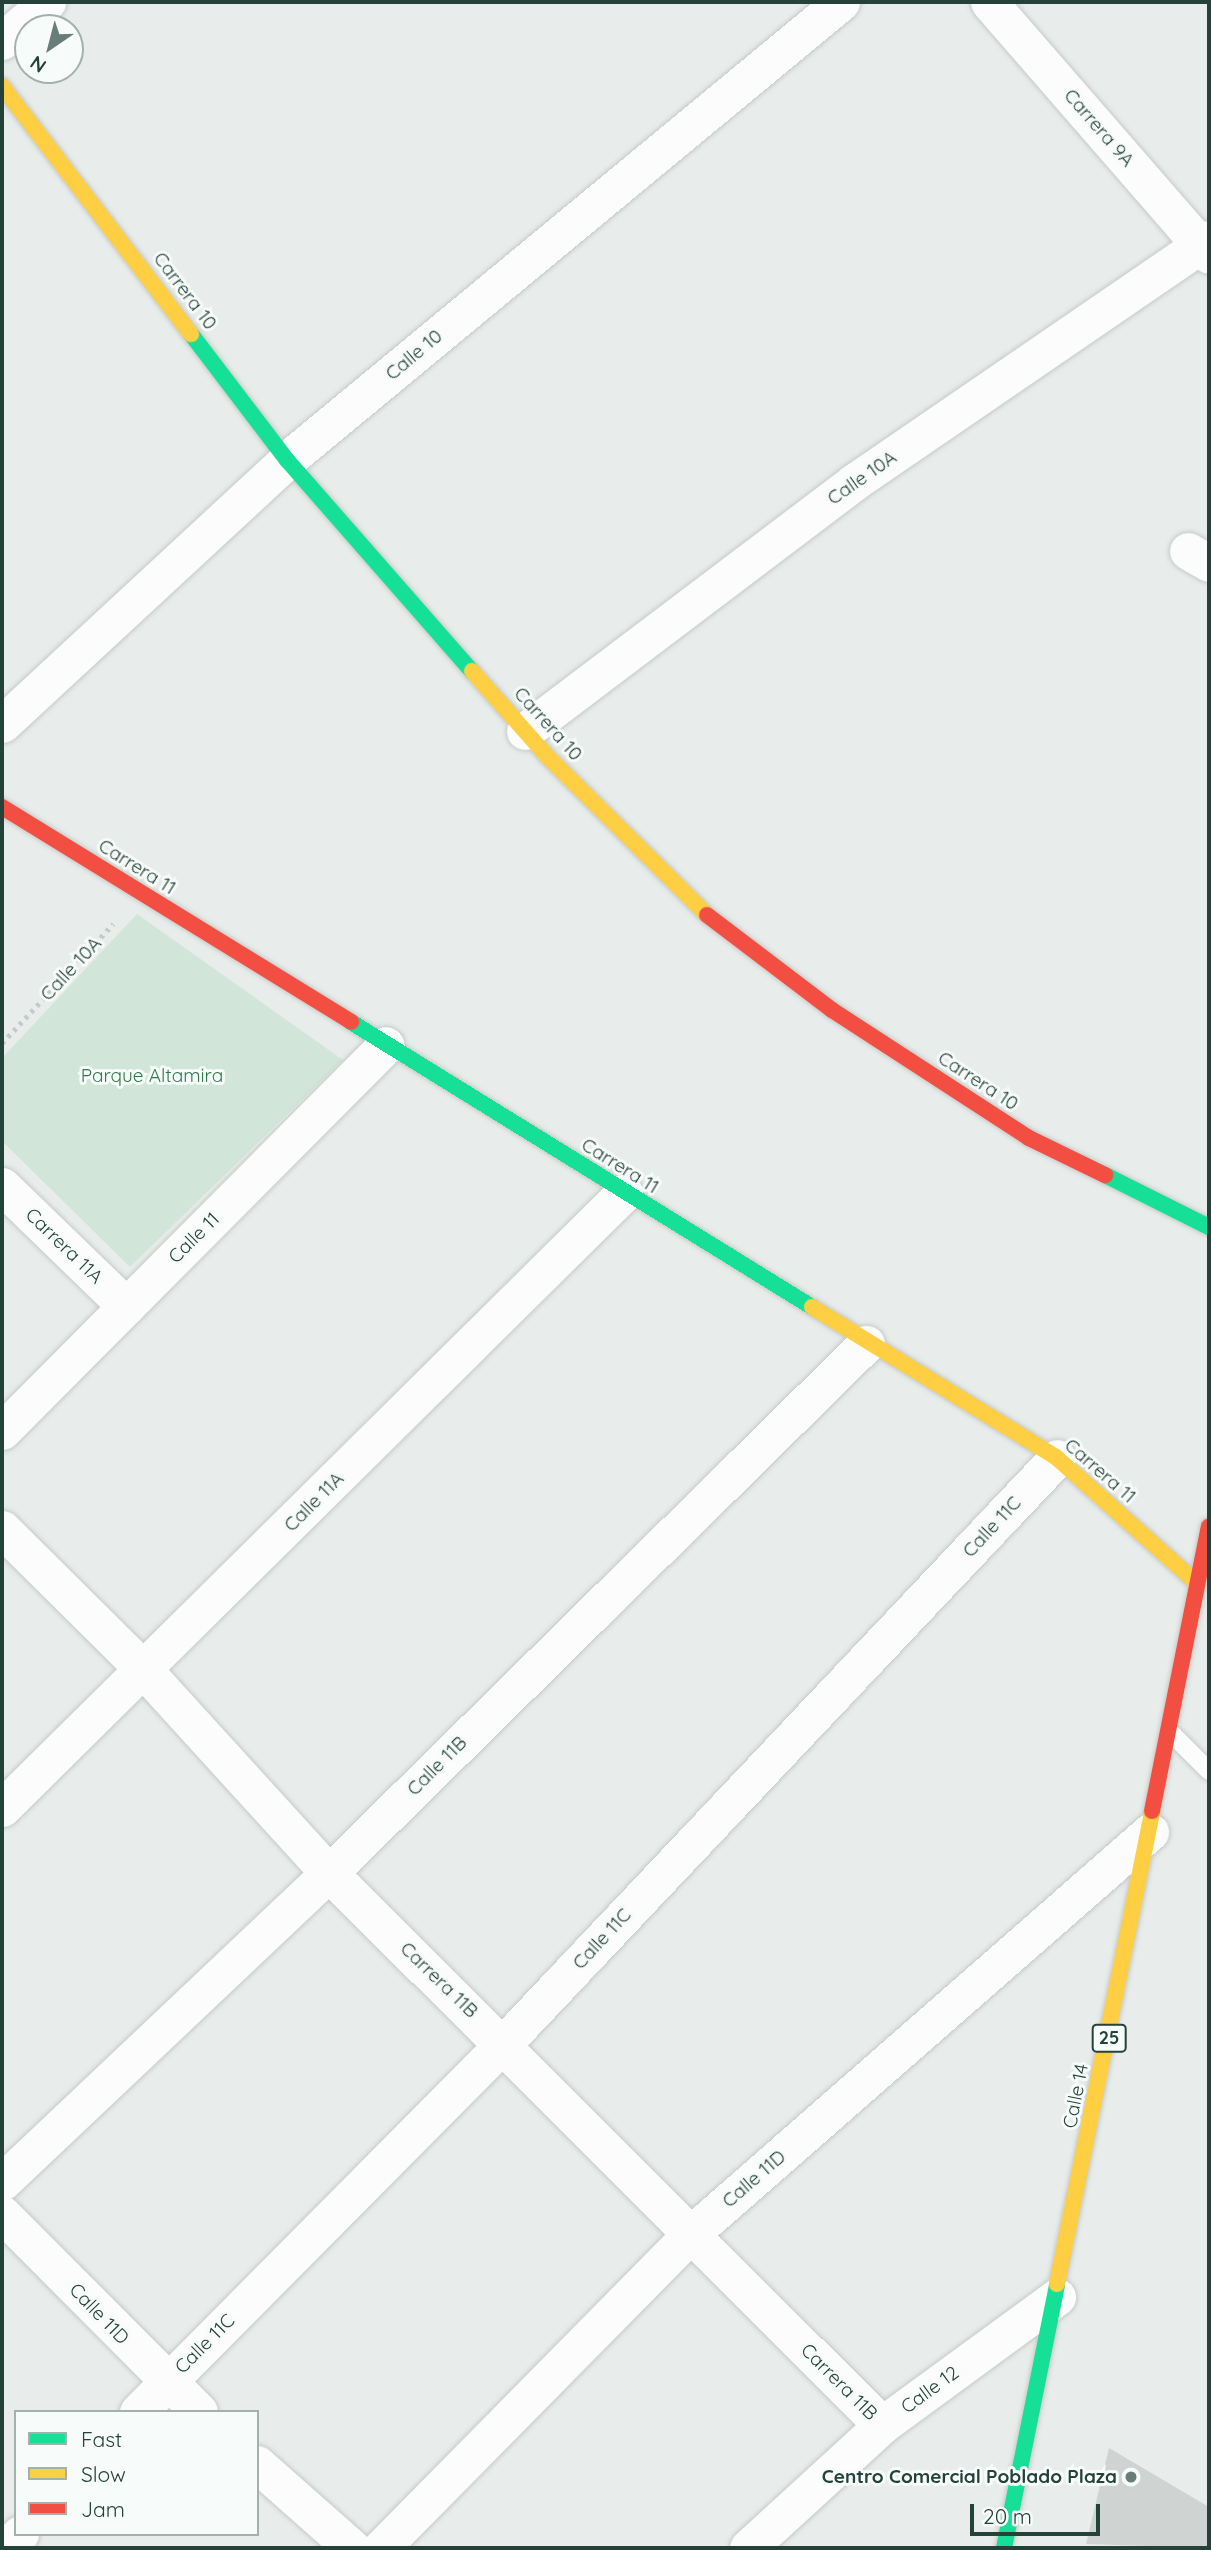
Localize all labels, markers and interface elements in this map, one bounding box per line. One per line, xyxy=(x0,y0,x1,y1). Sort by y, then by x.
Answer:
north arrow xyxy=(14,14,84,84)
text: N xyxy=(25,51,51,78)
street label: Carrera 9A xyxy=(1059,84,1139,172)
street label: Carrera 10 xyxy=(149,248,221,334)
street label: Calle 10 xyxy=(381,325,447,385)
street label: Calle 10A xyxy=(823,446,901,510)
street label: Carrera 10 xyxy=(509,683,587,765)
street label: Carrera 11 xyxy=(94,834,180,900)
street label: Calle 10A xyxy=(36,932,106,1006)
street label: Carrera 10 xyxy=(934,1047,1022,1115)
park label: Parque Altamira xyxy=(81,1065,223,1087)
street label: Carrera 11 xyxy=(577,1133,663,1199)
street label: Carrera 11A xyxy=(20,1203,108,1289)
street label: Calle 11 xyxy=(164,1208,224,1268)
street label: Carrera 11 xyxy=(1060,1434,1140,1508)
street label: Calle 11A xyxy=(280,1468,348,1536)
street label: Calle 11C xyxy=(958,1492,1026,1562)
street label: Calle 11B xyxy=(402,1731,472,1801)
street label: Calle 11C xyxy=(568,1904,636,1974)
street label: Carrera 11B xyxy=(395,1937,483,2023)
road number: 25 xyxy=(1092,2024,1126,2052)
street label: Calle 14 xyxy=(1059,2062,1093,2130)
street label: Calle 11D xyxy=(718,2145,790,2213)
street label: Calle 11D xyxy=(64,2279,134,2349)
street label: Calle 11C xyxy=(170,2309,240,2379)
street label: Carrera 11B xyxy=(796,2339,882,2425)
street label: Calle 12 xyxy=(897,2361,963,2419)
legend xyxy=(14,2410,259,2536)
text: Fast xyxy=(81,2426,122,2452)
text: Slow xyxy=(81,2461,126,2487)
place label: Centro Comercial Poblado Plaza xyxy=(822,2466,1117,2488)
marker: Centro Comercial Poblado Plaza xyxy=(1123,2469,1139,2485)
scale bar xyxy=(973,2490,1102,2534)
text: Jam xyxy=(81,2496,125,2522)
text: 20 m xyxy=(983,2503,1032,2529)

